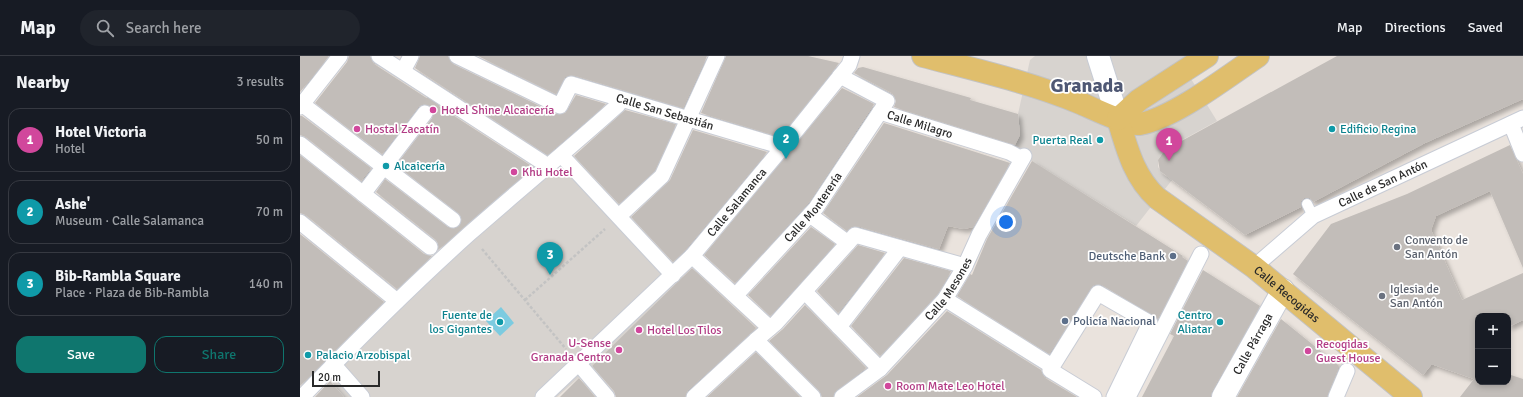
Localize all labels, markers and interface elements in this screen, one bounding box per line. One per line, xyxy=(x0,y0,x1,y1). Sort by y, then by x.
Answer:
search box xyxy=(80,10,360,46)
text: Map xyxy=(20,16,56,40)
icon: search xyxy=(94,17,116,39)
text: Search here xyxy=(126,19,201,37)
text: Map xyxy=(1337,19,1363,36)
text: Directions xyxy=(1385,19,1446,36)
text: Saved xyxy=(1468,19,1503,36)
text: Nearby xyxy=(16,72,69,93)
district label: Granada xyxy=(1050,73,1124,98)
text: 3 results xyxy=(236,74,284,90)
street label: Calle San Sebastián xyxy=(614,91,715,134)
place label: Hotel Shine Alcaicería xyxy=(441,103,554,118)
marker: Hotel Shine Alcaicería xyxy=(428,105,438,115)
street label: Calle Milagro xyxy=(885,108,954,142)
place label: Hostal Zacatín xyxy=(365,122,439,137)
place label: Edificio Regina xyxy=(1340,122,1416,137)
text: Hotel Victoria xyxy=(55,123,147,141)
marker: Hostal Zacatín xyxy=(352,124,362,134)
marker: Edificio Regina xyxy=(1327,124,1337,134)
pin: 2 xyxy=(773,126,799,159)
pin: 1 xyxy=(1156,128,1182,161)
text: 1 xyxy=(26,132,34,148)
text: 50 m xyxy=(256,132,283,148)
place label: Puerta Real xyxy=(1033,133,1092,148)
marker: Puerta Real xyxy=(1095,135,1105,145)
text: Hotel xyxy=(55,141,85,157)
street label: Calle de San Antón xyxy=(1336,157,1430,211)
place label: Alcaicería xyxy=(394,159,445,174)
marker: Alcaicería xyxy=(381,161,391,171)
place label: Khü Hotel xyxy=(522,165,573,180)
street label: Calle Salamanca xyxy=(704,165,770,240)
marker: Khü Hotel xyxy=(509,167,519,177)
street label: Calle Monterería xyxy=(781,170,846,246)
text: Ashe' xyxy=(55,195,90,213)
text: 2 xyxy=(26,204,34,220)
text: 70 m xyxy=(256,204,283,220)
your location xyxy=(996,212,1016,232)
text: Museum · Calle Salamanca xyxy=(55,213,204,229)
place label: Convento de San Antón xyxy=(1405,233,1468,262)
pin: 3 xyxy=(537,242,563,275)
marker: Convento de San Antón xyxy=(1392,242,1402,252)
place label: Deutsche Bank xyxy=(1088,249,1165,264)
marker: Deutsche Bank xyxy=(1168,251,1178,261)
street label: Calle Mesones xyxy=(922,255,976,324)
street label: Calle Recogidas xyxy=(1251,263,1322,326)
text: Bib-Rambla Square xyxy=(55,267,181,285)
text: 3 xyxy=(26,276,34,292)
text: 140 m xyxy=(249,276,283,292)
place label: Iglesia de San Antón xyxy=(1390,282,1443,311)
text: Place · Plaza de Bib-Rambla xyxy=(55,285,209,301)
marker: Iglesia de San Antón xyxy=(1377,291,1387,301)
place label: Fuente de los Gigantes xyxy=(429,308,492,337)
place label: Centro Aliatar xyxy=(1177,308,1213,337)
street label: Calle Párraga xyxy=(1230,310,1277,378)
map controls xyxy=(1475,313,1511,385)
button: + xyxy=(1475,313,1511,349)
place label: Policía Nacional xyxy=(1073,314,1156,329)
marker: Policía Nacional xyxy=(1060,316,1070,326)
marker: Fuente de los Gigantes xyxy=(495,317,505,327)
marker: Centro Aliatar xyxy=(1215,317,1225,327)
place label: Hotel Los Tilos xyxy=(647,323,722,338)
marker: Hotel Los Tilos xyxy=(634,325,644,335)
button: Save xyxy=(16,336,146,373)
button: Share xyxy=(154,336,284,373)
place label: U-Sense Granada Centro xyxy=(531,336,611,365)
place label: Recogidas Guest House xyxy=(1316,337,1381,366)
marker: U-Sense Granada Centro xyxy=(614,345,624,355)
marker: Recogidas Guest House xyxy=(1303,346,1313,356)
place label: Palacio Arzobispal xyxy=(316,348,411,363)
button: − xyxy=(1475,349,1511,385)
marker: Palacio Arzobispal xyxy=(303,350,313,360)
scale bar xyxy=(312,369,380,388)
text: 20 m xyxy=(318,371,341,384)
place label: Room Mate Leo Hotel xyxy=(896,379,1005,394)
marker: Room Mate Leo Hotel xyxy=(883,381,893,391)

